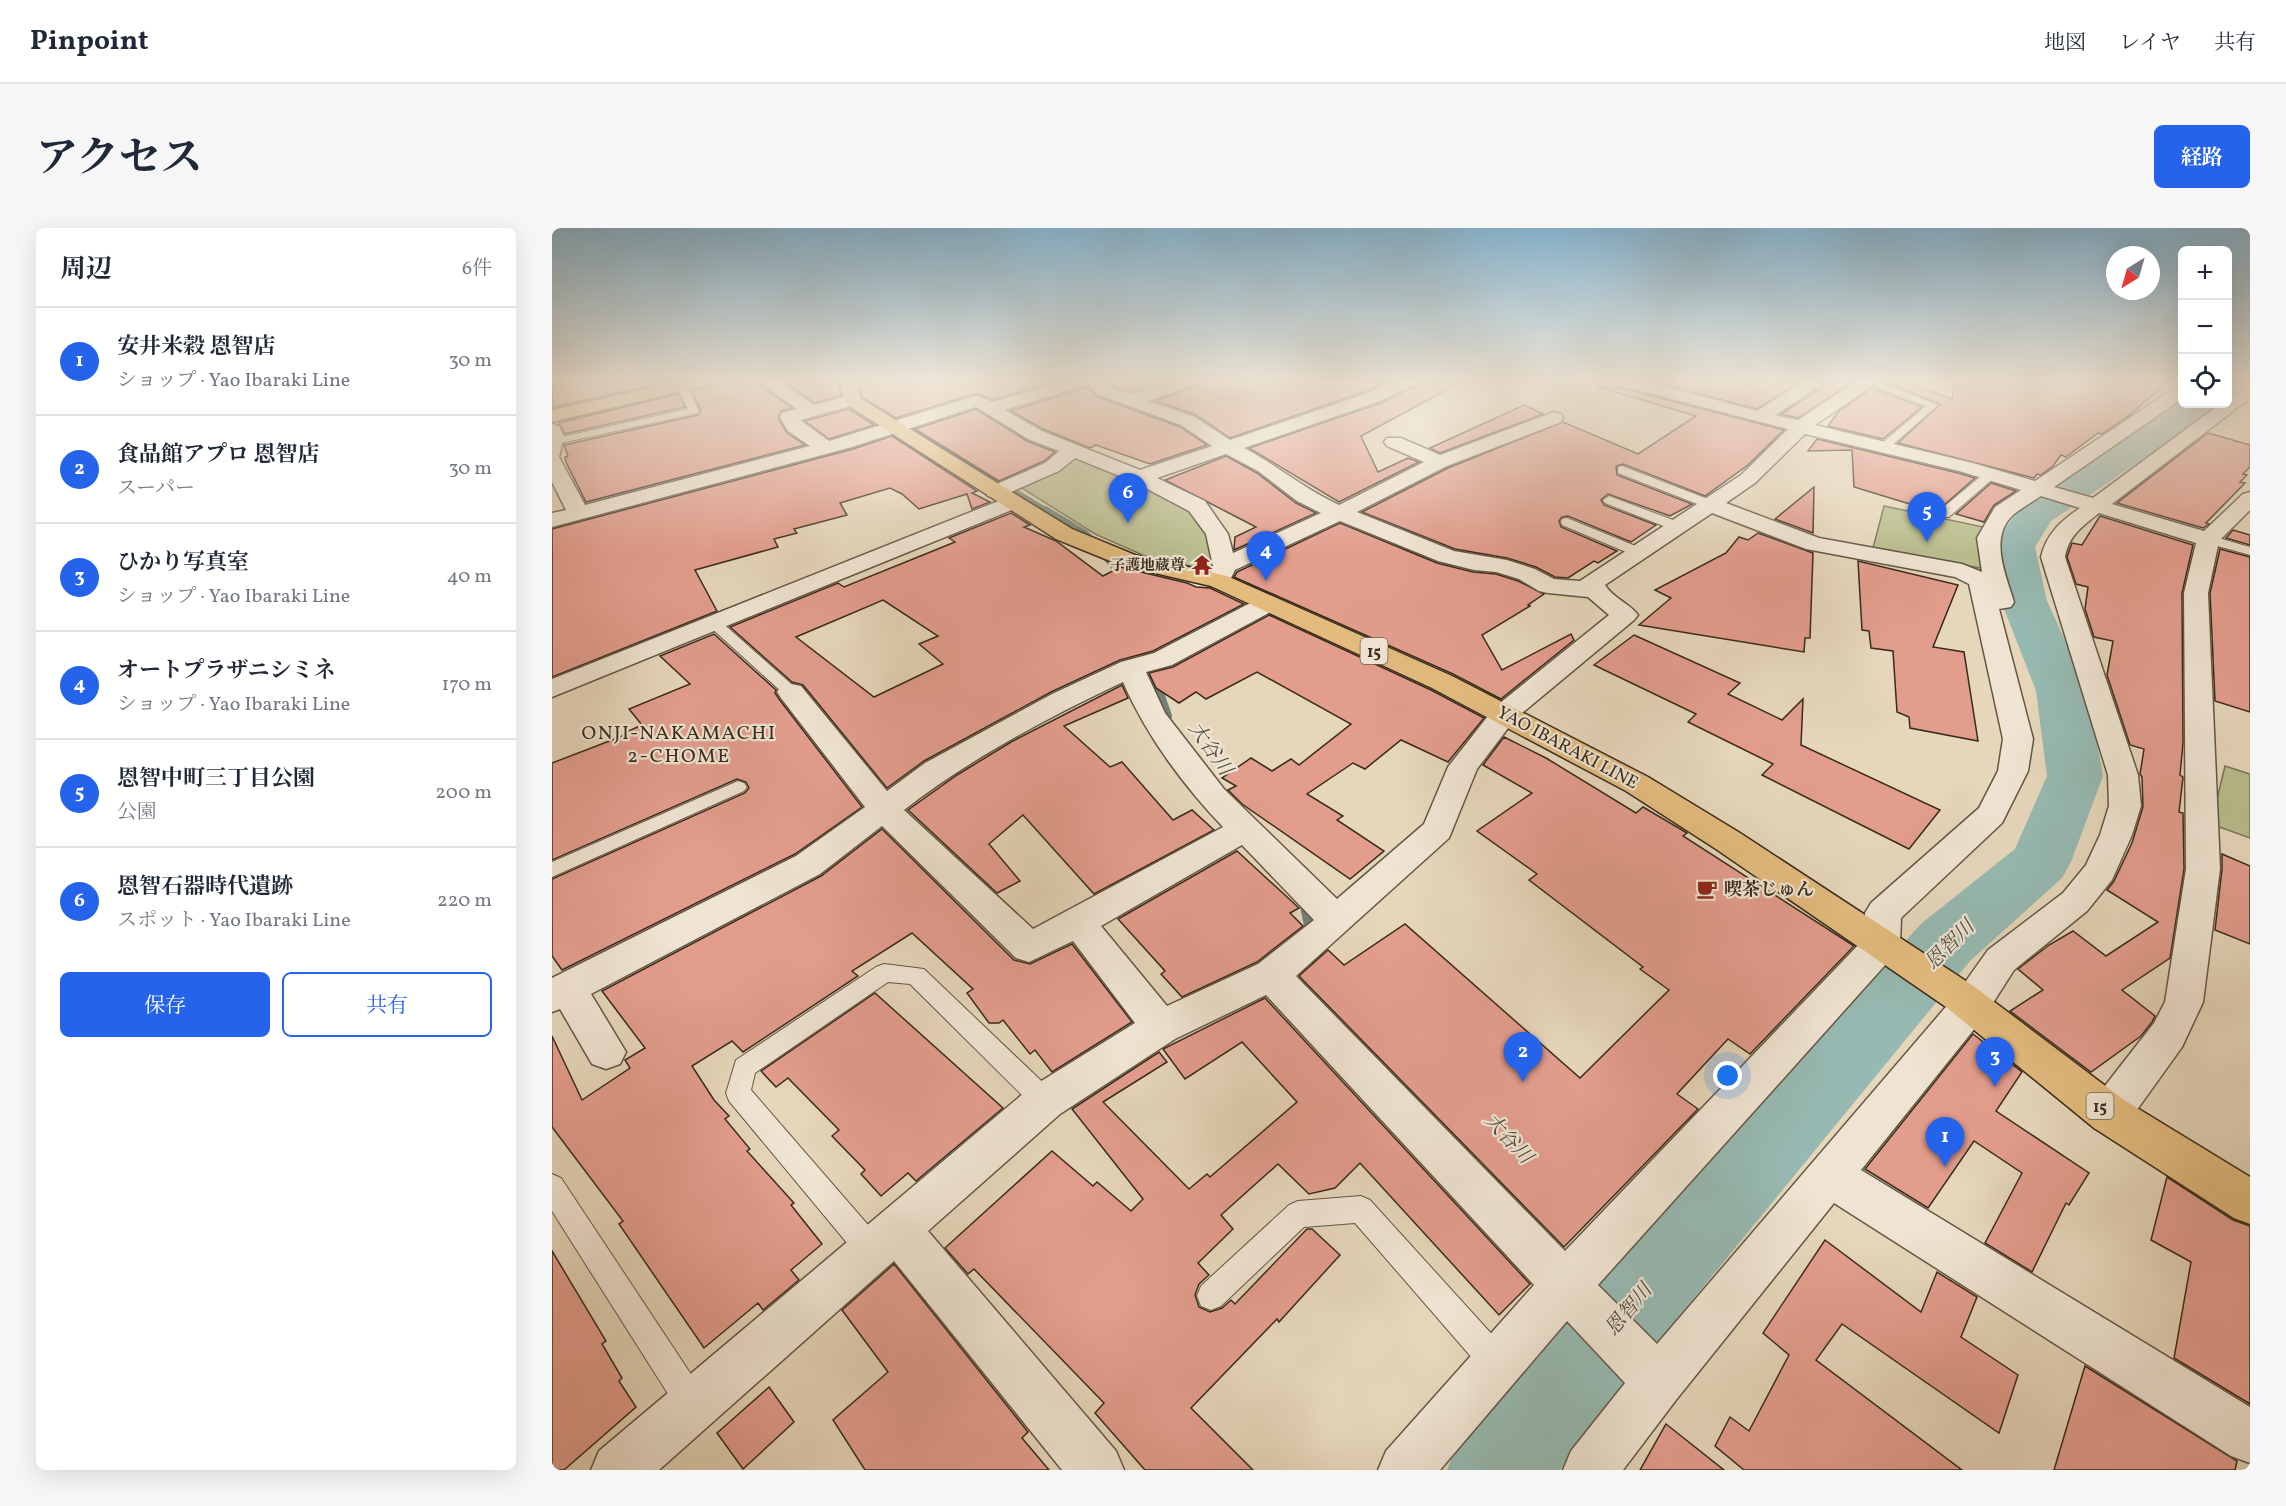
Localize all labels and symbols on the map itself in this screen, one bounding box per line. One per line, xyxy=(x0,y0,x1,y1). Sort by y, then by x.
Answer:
north arrow xyxy=(2106,246,2160,300)
pin: 6 xyxy=(1108,474,1148,523)
pin: 5 xyxy=(1908,492,1946,542)
pin: 4 xyxy=(1246,532,1286,581)
temple icon: 子護地蔵尊 xyxy=(1190,553,1214,577)
place label: 子護地蔵尊 xyxy=(1110,556,1185,577)
road number: 15 xyxy=(1360,638,1388,664)
street label: YAO IBARAKI LINE xyxy=(1492,701,1642,796)
water label: 大谷川 xyxy=(1181,717,1239,783)
district label: ONJI-NAKAMACHI 2-CHOME xyxy=(582,720,776,771)
cafe icon: 喫茶じゅん xyxy=(1695,877,1719,901)
place label: 喫茶じゅん xyxy=(1724,878,1814,903)
water label: 恩智川 xyxy=(1919,913,1983,977)
pin: 2 xyxy=(1504,1032,1542,1082)
pin: 3 xyxy=(1976,1038,2014,1087)
your location xyxy=(1713,1061,1742,1090)
road number: 15 xyxy=(2086,1093,2114,1119)
water label: 大谷川 xyxy=(1477,1108,1540,1172)
pin: 1 xyxy=(1926,1118,1964,1167)
water label: 恩智川 xyxy=(1600,1277,1661,1342)

